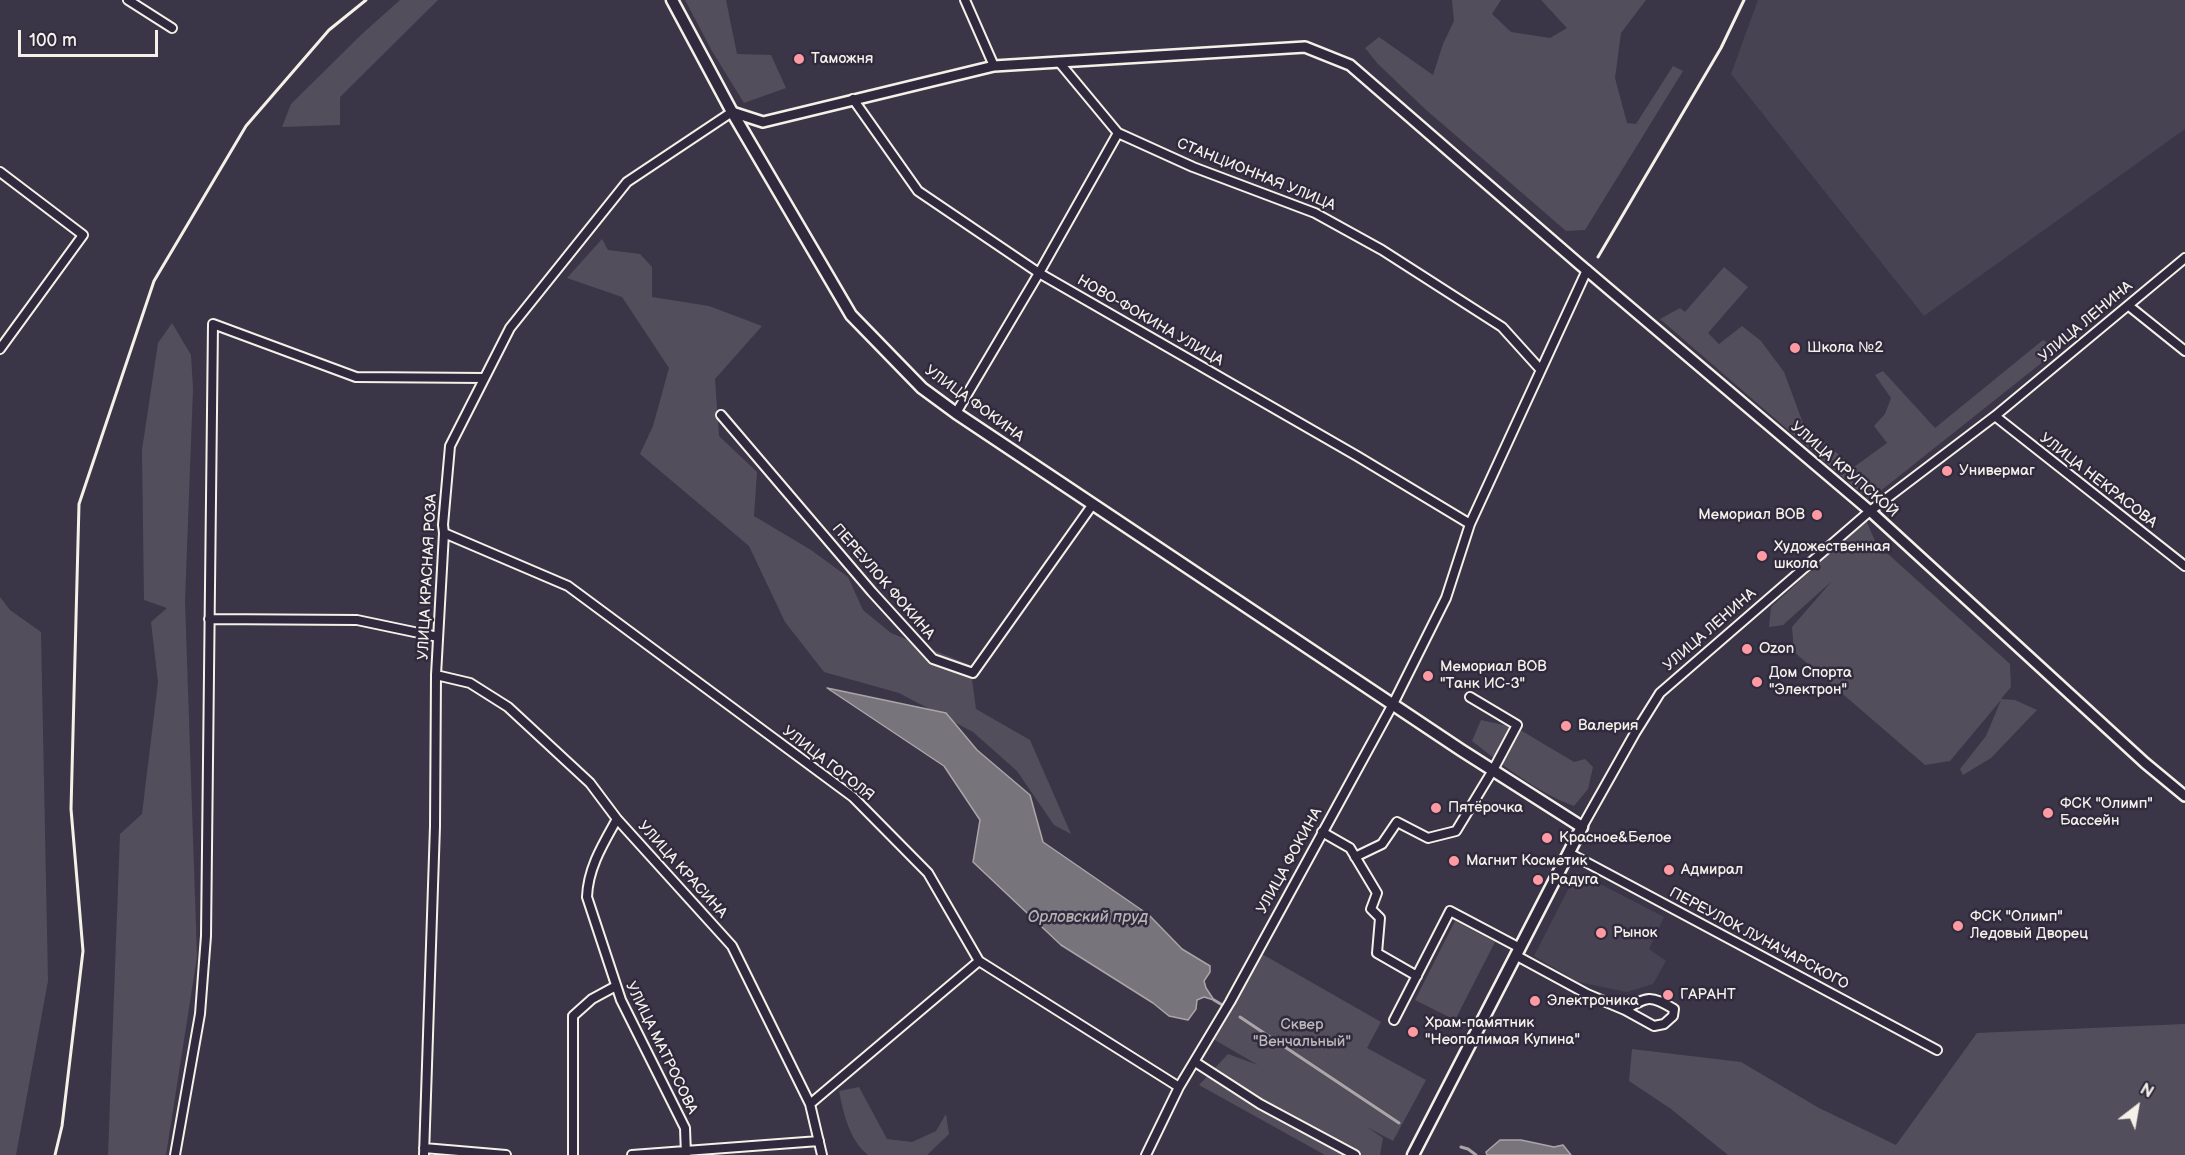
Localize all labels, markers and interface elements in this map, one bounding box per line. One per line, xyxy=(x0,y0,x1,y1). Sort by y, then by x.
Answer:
scale bar xyxy=(21,18,160,56)
text: 100 m xyxy=(29,30,77,51)
place label: Таможня xyxy=(811,50,873,68)
marker: Таможня xyxy=(792,52,806,66)
street label: СТАНЦИОННАЯ УЛИЦА xyxy=(1174,135,1338,215)
street label: НОВО-ФОКИНА УЛИЦА xyxy=(1074,272,1226,370)
street label: УЛИЦА ЛЕНИНА xyxy=(2035,278,2137,366)
place label: Школа №2 xyxy=(1807,339,1883,357)
marker: Школа №2 xyxy=(1788,341,1802,355)
street label: УЛИЦА ФОКИНА xyxy=(921,362,1027,446)
street label: УЛИЦА КРУПСКОЙ xyxy=(1787,418,1901,522)
street label: УЛИЦА НЕКРАСОВА xyxy=(2036,430,2160,532)
place label: Универмаг xyxy=(1959,462,2035,480)
marker: Универмаг xyxy=(1940,464,1954,478)
street label: УЛИЦА КРАСНАЯ РОЗА xyxy=(415,493,441,661)
place label: Мемориал ВОВ xyxy=(1698,506,1805,524)
marker: Мемориал ВОВ xyxy=(1810,508,1824,522)
street label: ПЕРЕУЛОК ФОКИНА xyxy=(828,520,938,644)
place label: Художественная школа xyxy=(1774,538,1890,573)
marker: Художественная школа xyxy=(1755,549,1769,563)
street label: УЛИЦА ЛЕНИНА xyxy=(1660,585,1760,675)
place label: Ozon xyxy=(1759,640,1794,658)
marker: Ozon xyxy=(1740,642,1754,656)
place label: Мемориал ВОВ "Танк ИС-3" xyxy=(1440,658,1547,693)
place label: Дом Спорта "Электрон" xyxy=(1769,664,1852,699)
marker: Мемориал ВОВ "Танк ИС-3" xyxy=(1421,669,1435,683)
marker: Дом Спорта "Электрон" xyxy=(1750,675,1764,689)
place label: Валерия xyxy=(1578,717,1638,735)
marker: Валерия xyxy=(1559,719,1573,733)
street label: УЛИЦА ГОГОЛЯ xyxy=(779,723,877,805)
place label: ФСК "Олимп" Бассейн xyxy=(2060,795,2153,830)
place label: Пятёрочка xyxy=(1448,799,1523,817)
marker: Пятёрочка xyxy=(1429,801,1443,815)
street label: УЛИЦА ФОКИНА xyxy=(1253,805,1327,917)
marker: ФСК "Олимп" Бассейн xyxy=(2041,806,2055,820)
street label: УЛИЦА КРАСИНА xyxy=(634,818,730,922)
place label: Красное&Белое xyxy=(1559,829,1671,847)
marker: Красное&Белое xyxy=(1540,831,1554,845)
place label: Магнит Косметик xyxy=(1466,852,1588,870)
marker: Магнит Косметик xyxy=(1447,854,1461,868)
place label: Адмирал xyxy=(1681,861,1743,879)
marker: Адмирал xyxy=(1662,863,1676,877)
place label: Радуга xyxy=(1550,871,1599,889)
marker: Радуга xyxy=(1531,873,1545,887)
street label: ПЕРЕУЛОК ЛУНАЧАРСКОГО xyxy=(1666,884,1852,994)
water label: Орловский пруд xyxy=(1028,908,1148,928)
place label: ФСК "Олимп" Ледовый Дворец xyxy=(1970,908,2088,943)
marker: ФСК "Олимп" Ледовый Дворец xyxy=(1951,919,1965,933)
place label: Рынок xyxy=(1613,924,1658,942)
marker: Рынок xyxy=(1594,926,1608,940)
street label: УЛИЦА МАТРОСОВА xyxy=(621,979,701,1117)
place label: ГАРАНТ xyxy=(1680,986,1736,1004)
marker: ГАРАНТ xyxy=(1661,988,1675,1002)
place label: Электроника xyxy=(1547,992,1639,1010)
marker: Электроника xyxy=(1528,994,1542,1008)
place label: Храм-памятник "Неопалимая Купина" xyxy=(1425,1014,1580,1049)
park label: Сквер "Венчальный" xyxy=(1253,1016,1351,1051)
marker: Храм-памятник "Неопалимая Купина" xyxy=(1406,1025,1420,1039)
north arrow xyxy=(2107,1077,2167,1137)
text: N xyxy=(2136,1080,2157,1102)

